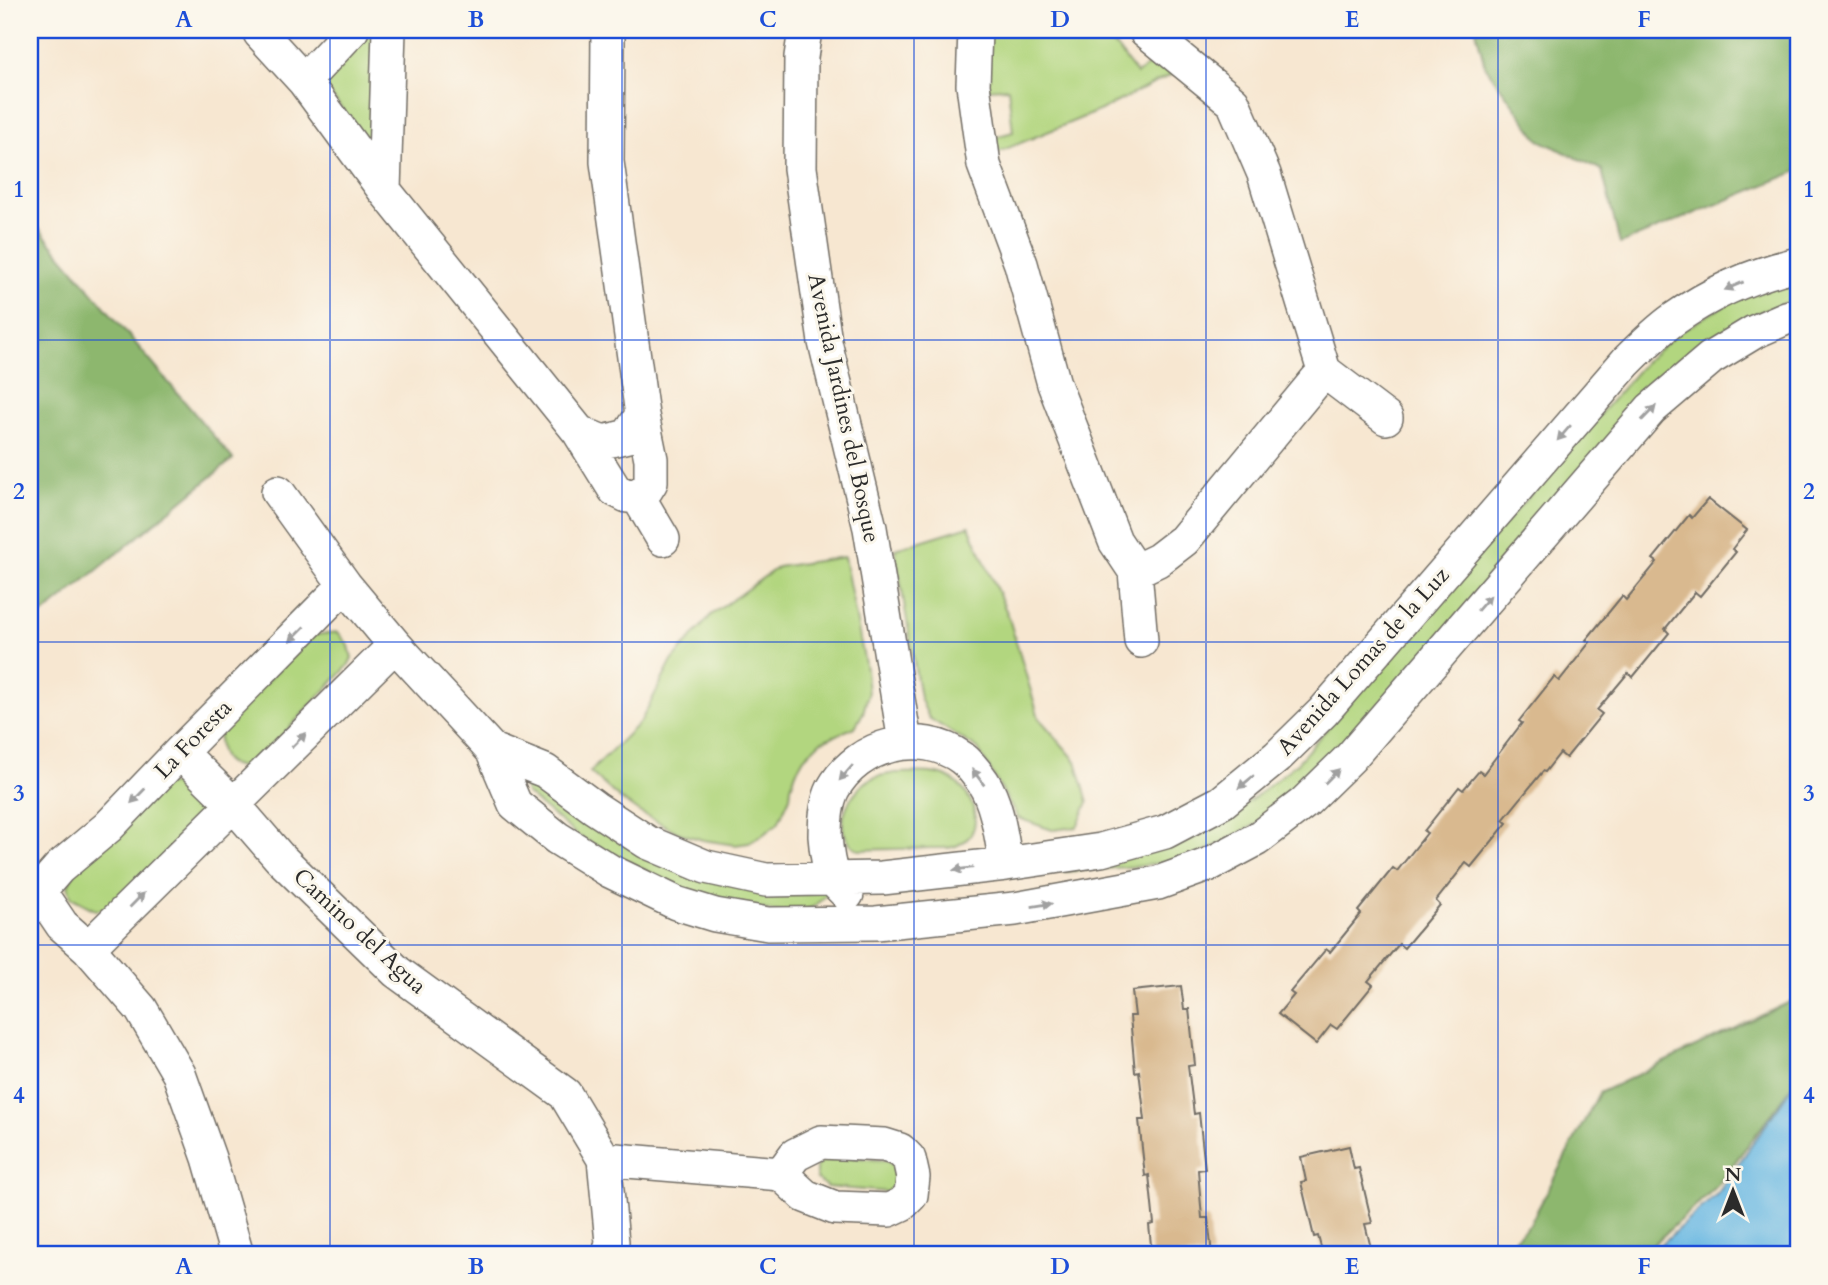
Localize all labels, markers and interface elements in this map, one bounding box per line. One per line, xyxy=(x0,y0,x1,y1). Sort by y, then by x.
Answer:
text: A xyxy=(175,4,193,35)
text: B xyxy=(468,4,484,35)
text: C xyxy=(759,4,777,35)
text: D xyxy=(1050,4,1070,35)
text: E xyxy=(1345,4,1359,35)
text: F xyxy=(1637,4,1651,35)
text: 1 xyxy=(13,174,25,205)
text: 1 xyxy=(1803,174,1815,205)
street label: Avenida Jardines del Bosque xyxy=(800,271,888,545)
one-way arrow xyxy=(1723,281,1744,292)
one-way arrow xyxy=(1641,404,1658,421)
one-way arrow xyxy=(1557,425,1572,442)
text: 2 xyxy=(13,476,25,507)
text: 2 xyxy=(1803,476,1815,507)
street label: Avenida Lomas de la Luz xyxy=(1270,560,1456,762)
one-way arrow xyxy=(1476,594,1491,611)
one-way arrow xyxy=(288,625,305,642)
street label: La Foresta xyxy=(147,692,239,785)
one-way arrow xyxy=(290,731,307,748)
one-way arrow xyxy=(838,764,854,782)
one-way arrow xyxy=(1323,767,1340,784)
one-way arrow xyxy=(970,768,985,786)
one-way arrow xyxy=(1238,774,1255,789)
text: 3 xyxy=(13,778,25,809)
text: 3 xyxy=(1803,778,1815,809)
one-way arrow xyxy=(130,787,146,804)
street label: Camino del Agua xyxy=(287,861,433,1001)
one-way arrow xyxy=(952,863,974,874)
one-way arrow xyxy=(128,891,145,908)
one-way arrow xyxy=(1031,899,1053,910)
text: 4 xyxy=(13,1080,25,1111)
text: 4 xyxy=(1803,1080,1815,1111)
north arrow xyxy=(1699,1156,1769,1226)
text: N xyxy=(1725,1162,1742,1188)
text: A xyxy=(175,1251,193,1282)
text: B xyxy=(468,1251,484,1282)
text: C xyxy=(759,1251,777,1282)
text: D xyxy=(1050,1251,1070,1282)
text: E xyxy=(1345,1251,1359,1282)
text: F xyxy=(1637,1251,1651,1282)

